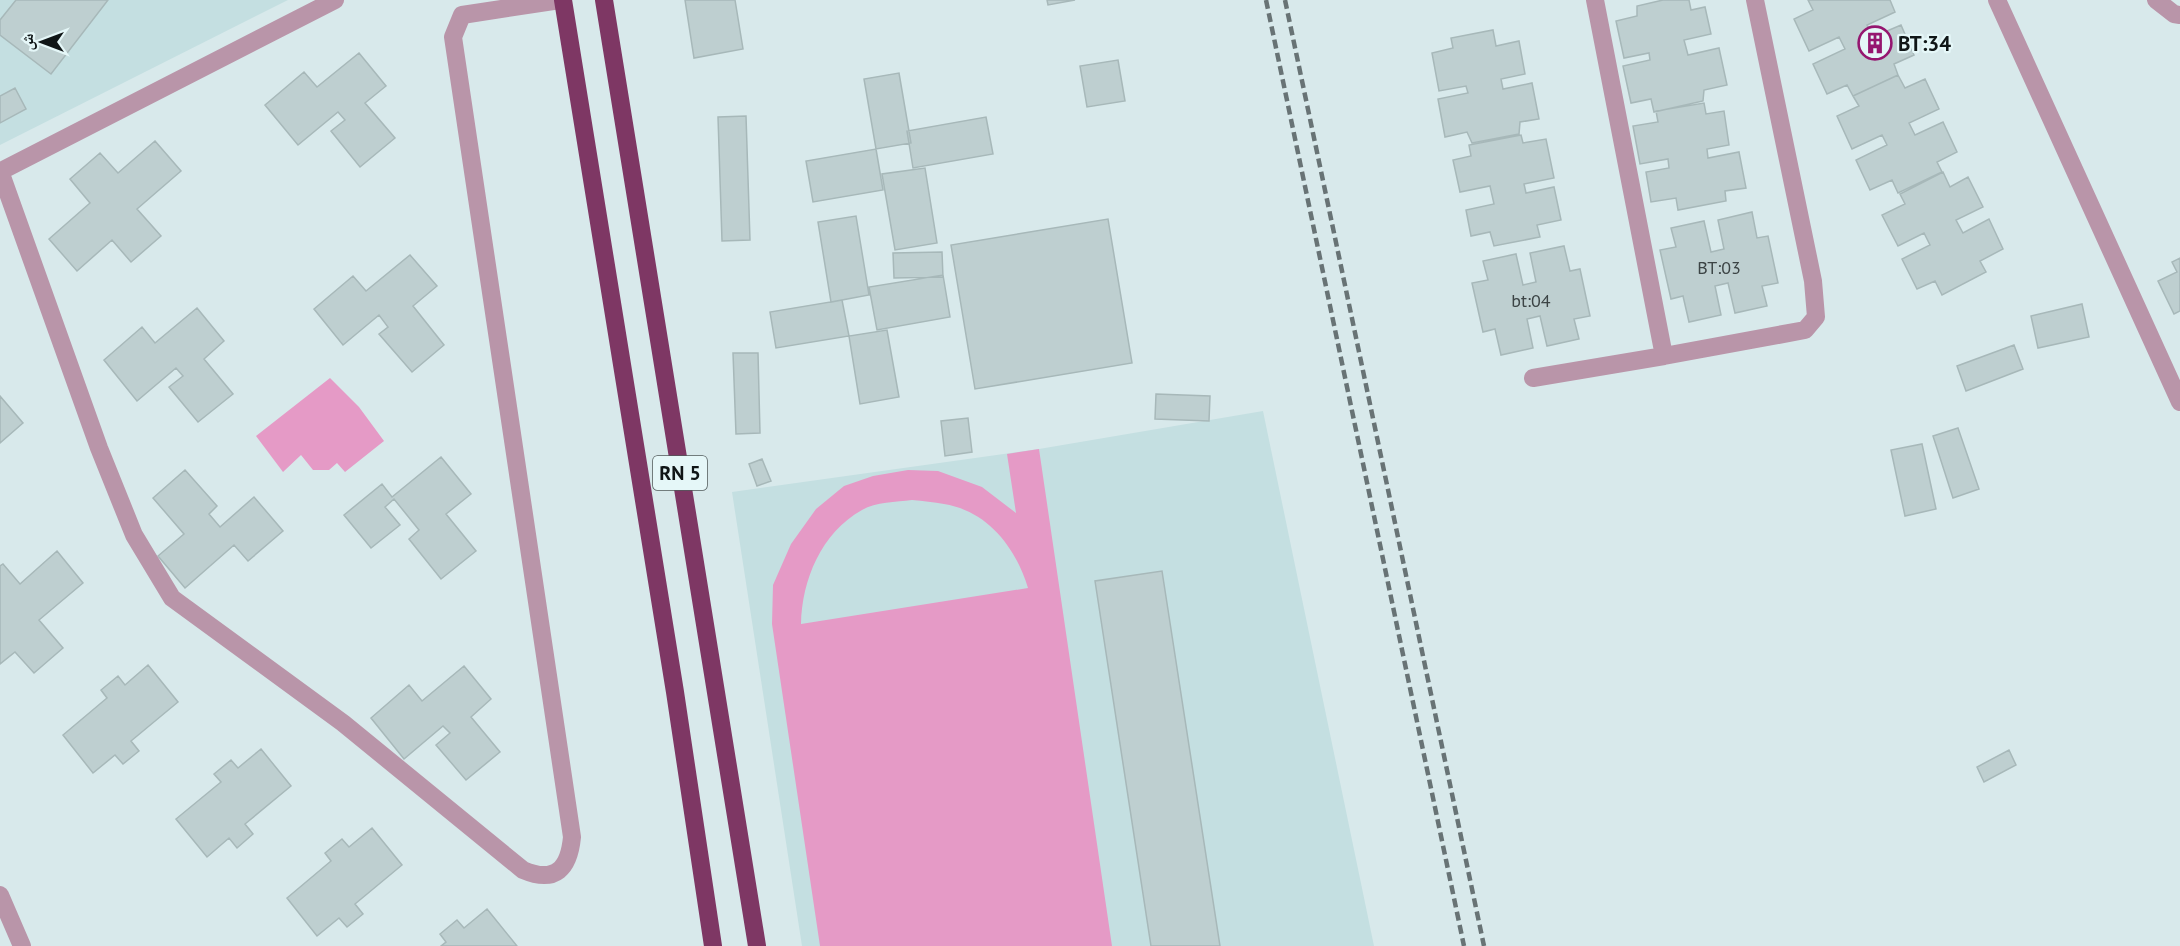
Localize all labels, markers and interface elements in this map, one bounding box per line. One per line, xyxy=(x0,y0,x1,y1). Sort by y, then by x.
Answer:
north arrow xyxy=(12,12,72,72)
building icon: BT:34 xyxy=(1857,25,1893,61)
place label: BT:34 xyxy=(1898,30,1951,57)
text: ش xyxy=(17,33,37,50)
house number: BT:03 xyxy=(1697,256,1741,279)
house number: bt:04 xyxy=(1511,289,1551,312)
road number: RN 5 xyxy=(653,456,707,490)

